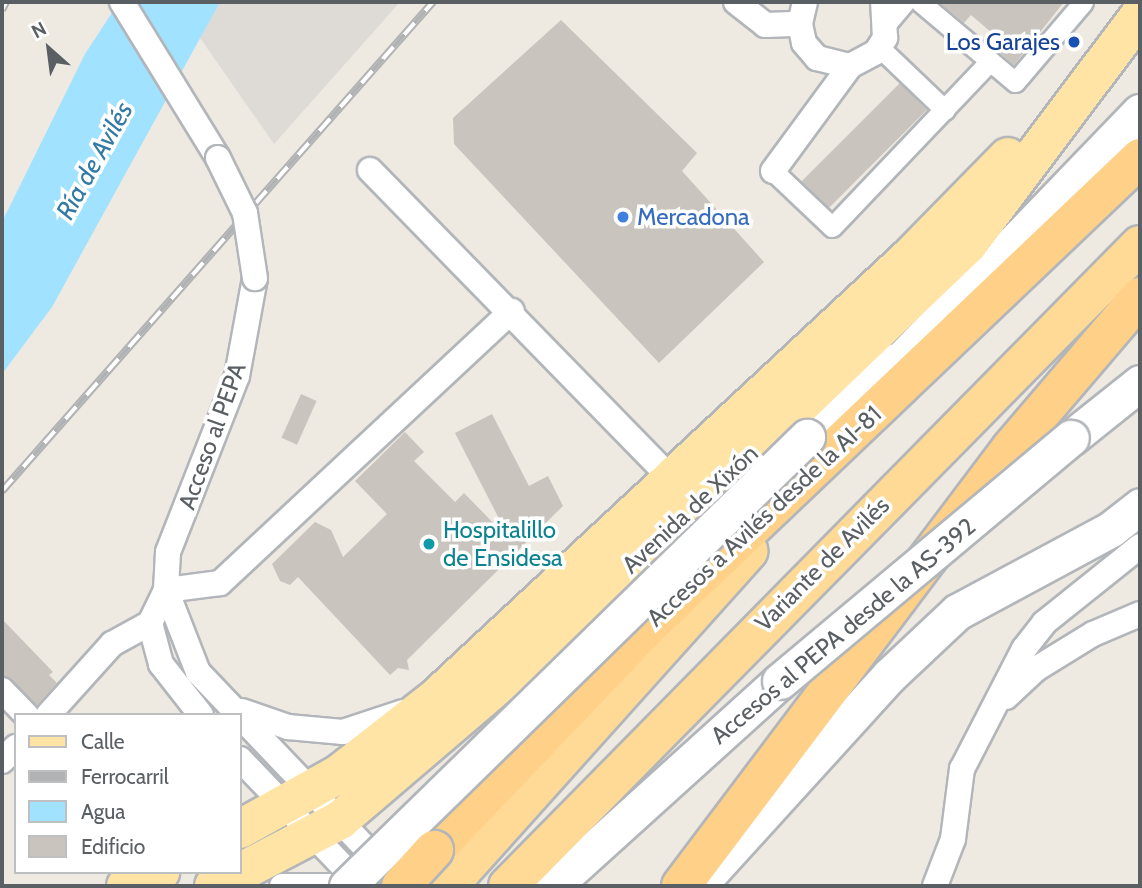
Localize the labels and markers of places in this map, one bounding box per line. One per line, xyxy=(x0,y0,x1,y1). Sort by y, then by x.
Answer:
place label: Los Garajes xyxy=(946,28,1060,56)
marker: Los Garajes xyxy=(1066,34,1082,50)
place label: Mercadona xyxy=(637,203,750,231)
marker: Mercadona xyxy=(615,209,631,225)
place label: Hospitalillo de Ensidesa xyxy=(443,516,563,572)
marker: Hospitalillo de Ensidesa xyxy=(421,536,437,552)

